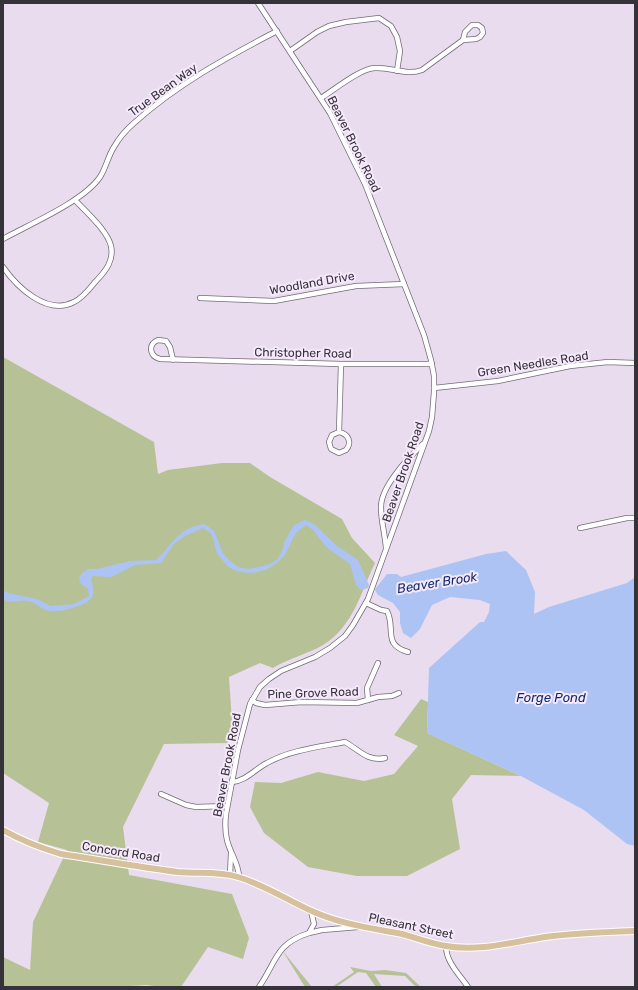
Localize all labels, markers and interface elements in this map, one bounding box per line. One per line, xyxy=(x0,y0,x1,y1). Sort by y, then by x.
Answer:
street label: True Bean Way xyxy=(126,60,200,120)
street label: Beaver Brook Road xyxy=(325,94,383,194)
street label: Woodland Drive xyxy=(268,269,356,297)
street label: Christopher Road xyxy=(254,345,352,361)
street label: Green Needles Road xyxy=(476,348,590,380)
street label: Beaver Brook Road xyxy=(379,420,427,524)
water label: Beaver Brook xyxy=(396,569,478,596)
street label: Pine Grove Road xyxy=(267,684,359,702)
water label: Forge Pond xyxy=(516,690,586,706)
street label: Beaver Brook Road xyxy=(210,712,244,818)
street label: Concord Road xyxy=(81,839,161,865)
street label: Pleasant Street xyxy=(367,910,455,942)

